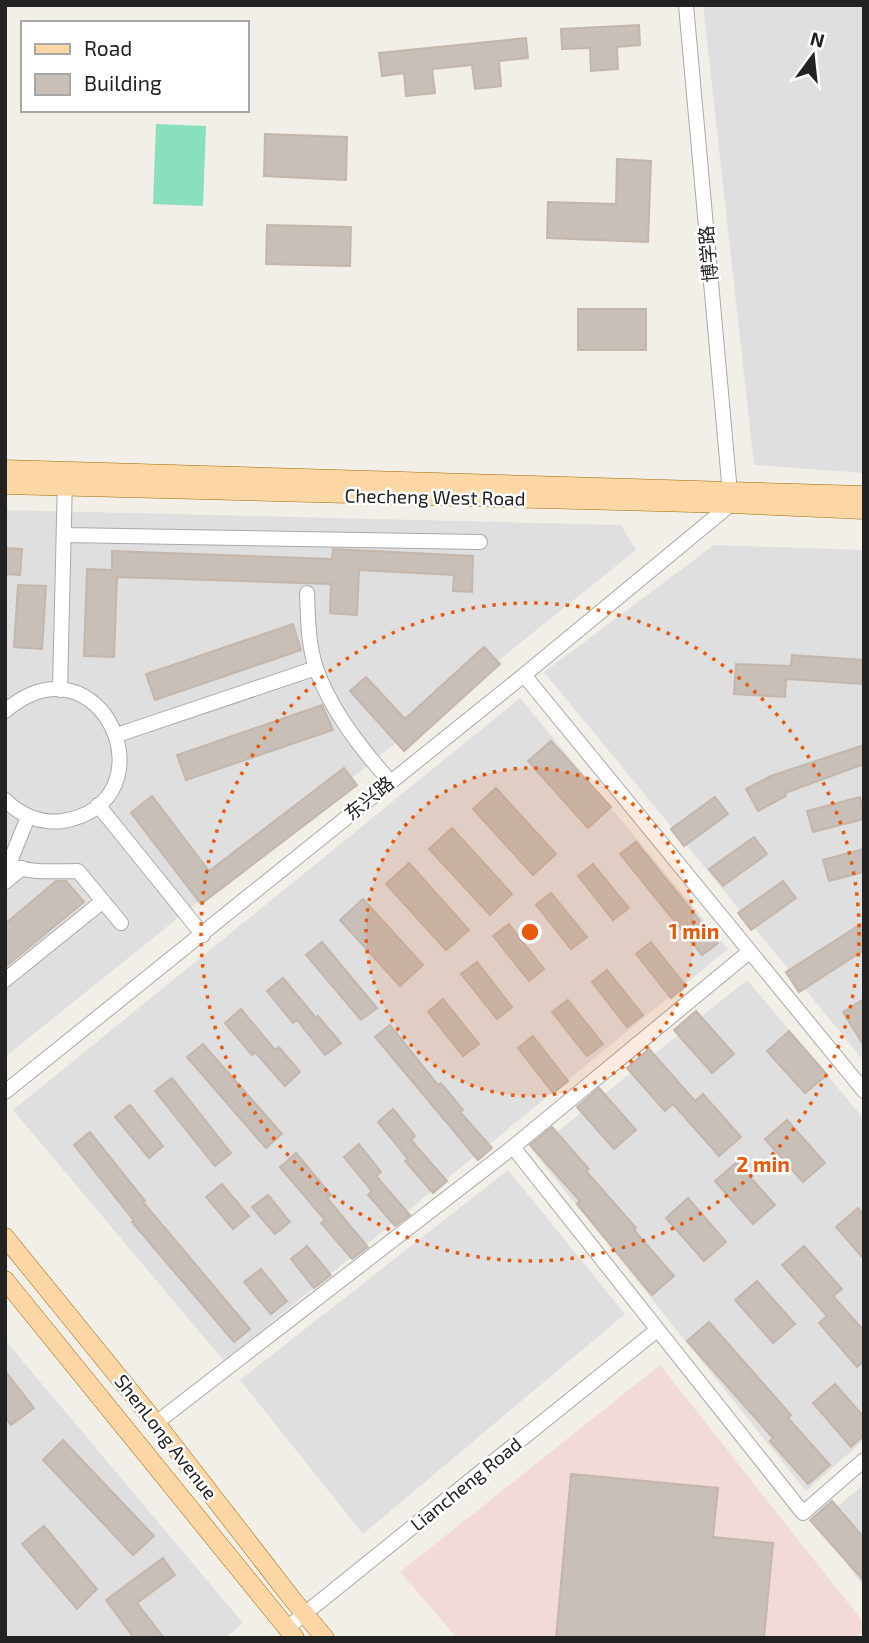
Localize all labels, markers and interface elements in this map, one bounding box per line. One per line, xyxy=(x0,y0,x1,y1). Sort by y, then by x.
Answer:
legend xyxy=(21,21,248,112)
north arrow xyxy=(778,21,848,91)
text: N xyxy=(808,26,827,52)
text: Road xyxy=(84,35,132,60)
text: Building xyxy=(84,70,162,95)
street label: 博学路 xyxy=(694,225,721,283)
street label: Checheng West Road xyxy=(344,483,526,510)
street label: 东兴路 xyxy=(339,771,398,824)
text: 1 min xyxy=(669,918,719,943)
centre of rings xyxy=(518,920,542,944)
text: 2 min xyxy=(736,1151,790,1176)
street label: ShenLong Avenue xyxy=(110,1370,222,1504)
street label: Liancheng Road xyxy=(406,1432,526,1535)

